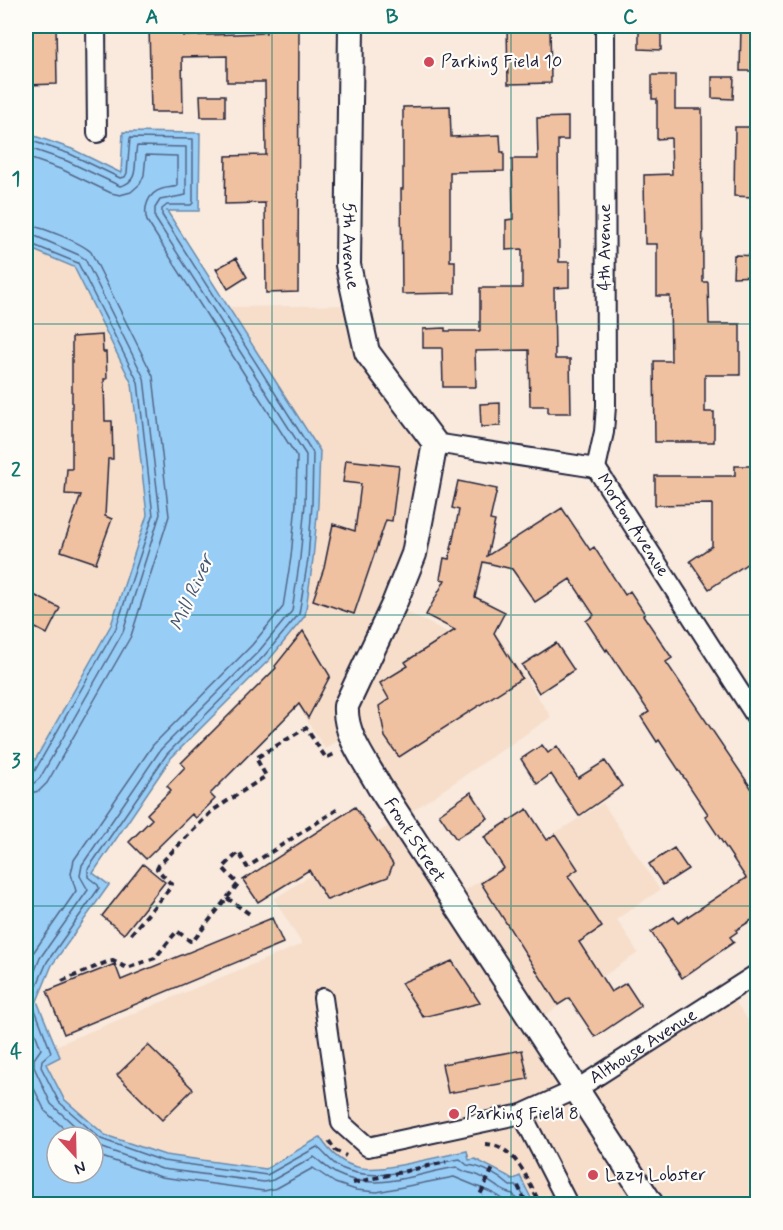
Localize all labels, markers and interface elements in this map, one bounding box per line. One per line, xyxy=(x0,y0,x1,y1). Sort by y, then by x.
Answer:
text: A xyxy=(145,4,159,31)
text: B xyxy=(386,4,399,31)
text: C xyxy=(623,4,638,31)
place label: Parking Field 10 xyxy=(441,50,562,76)
marker: Parking Field 10 xyxy=(422,55,436,69)
text: 1 xyxy=(12,166,20,193)
street label: 5th Avenue xyxy=(335,202,365,292)
street label: 4th Avenue xyxy=(593,203,617,290)
text: 2 xyxy=(11,457,21,484)
street label: Morton Avenue xyxy=(591,469,675,582)
water label: Mill River xyxy=(163,548,222,635)
text: 3 xyxy=(11,748,21,775)
street label: Front Street xyxy=(378,793,451,888)
street label: Althouse Avenue xyxy=(585,1003,702,1090)
text: 4 xyxy=(10,1039,22,1066)
place label: Parking Field 8 xyxy=(466,1102,579,1128)
marker: Parking Field 8 xyxy=(447,1107,461,1121)
north arrow xyxy=(45,1125,105,1185)
text: N xyxy=(71,1156,89,1179)
place label: Lazy Lobster xyxy=(605,1163,706,1187)
marker: Lazy Lobster xyxy=(586,1168,600,1182)

